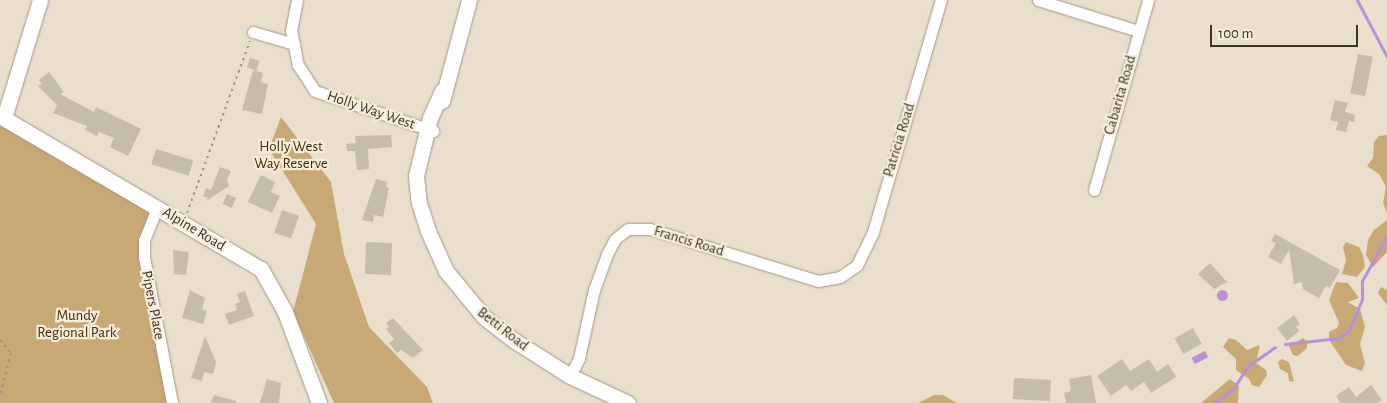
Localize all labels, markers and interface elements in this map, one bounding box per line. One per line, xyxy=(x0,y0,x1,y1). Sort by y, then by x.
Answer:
scale bar xyxy=(1212,15,1360,47)
text: 100 m xyxy=(1218,26,1253,41)
street label: Cabarita Road xyxy=(1100,53,1140,137)
street label: Holly Way West xyxy=(325,87,417,133)
street label: Patricia Road xyxy=(879,101,919,179)
park label: Holly West Way Reserve xyxy=(254,137,328,172)
street label: Alpine Road xyxy=(159,203,229,255)
street label: Francis Road xyxy=(652,222,726,260)
street label: Pipers Place xyxy=(137,269,169,341)
street label: Betti Road xyxy=(474,303,532,355)
park label: Mundy Regional Park xyxy=(37,306,117,341)

